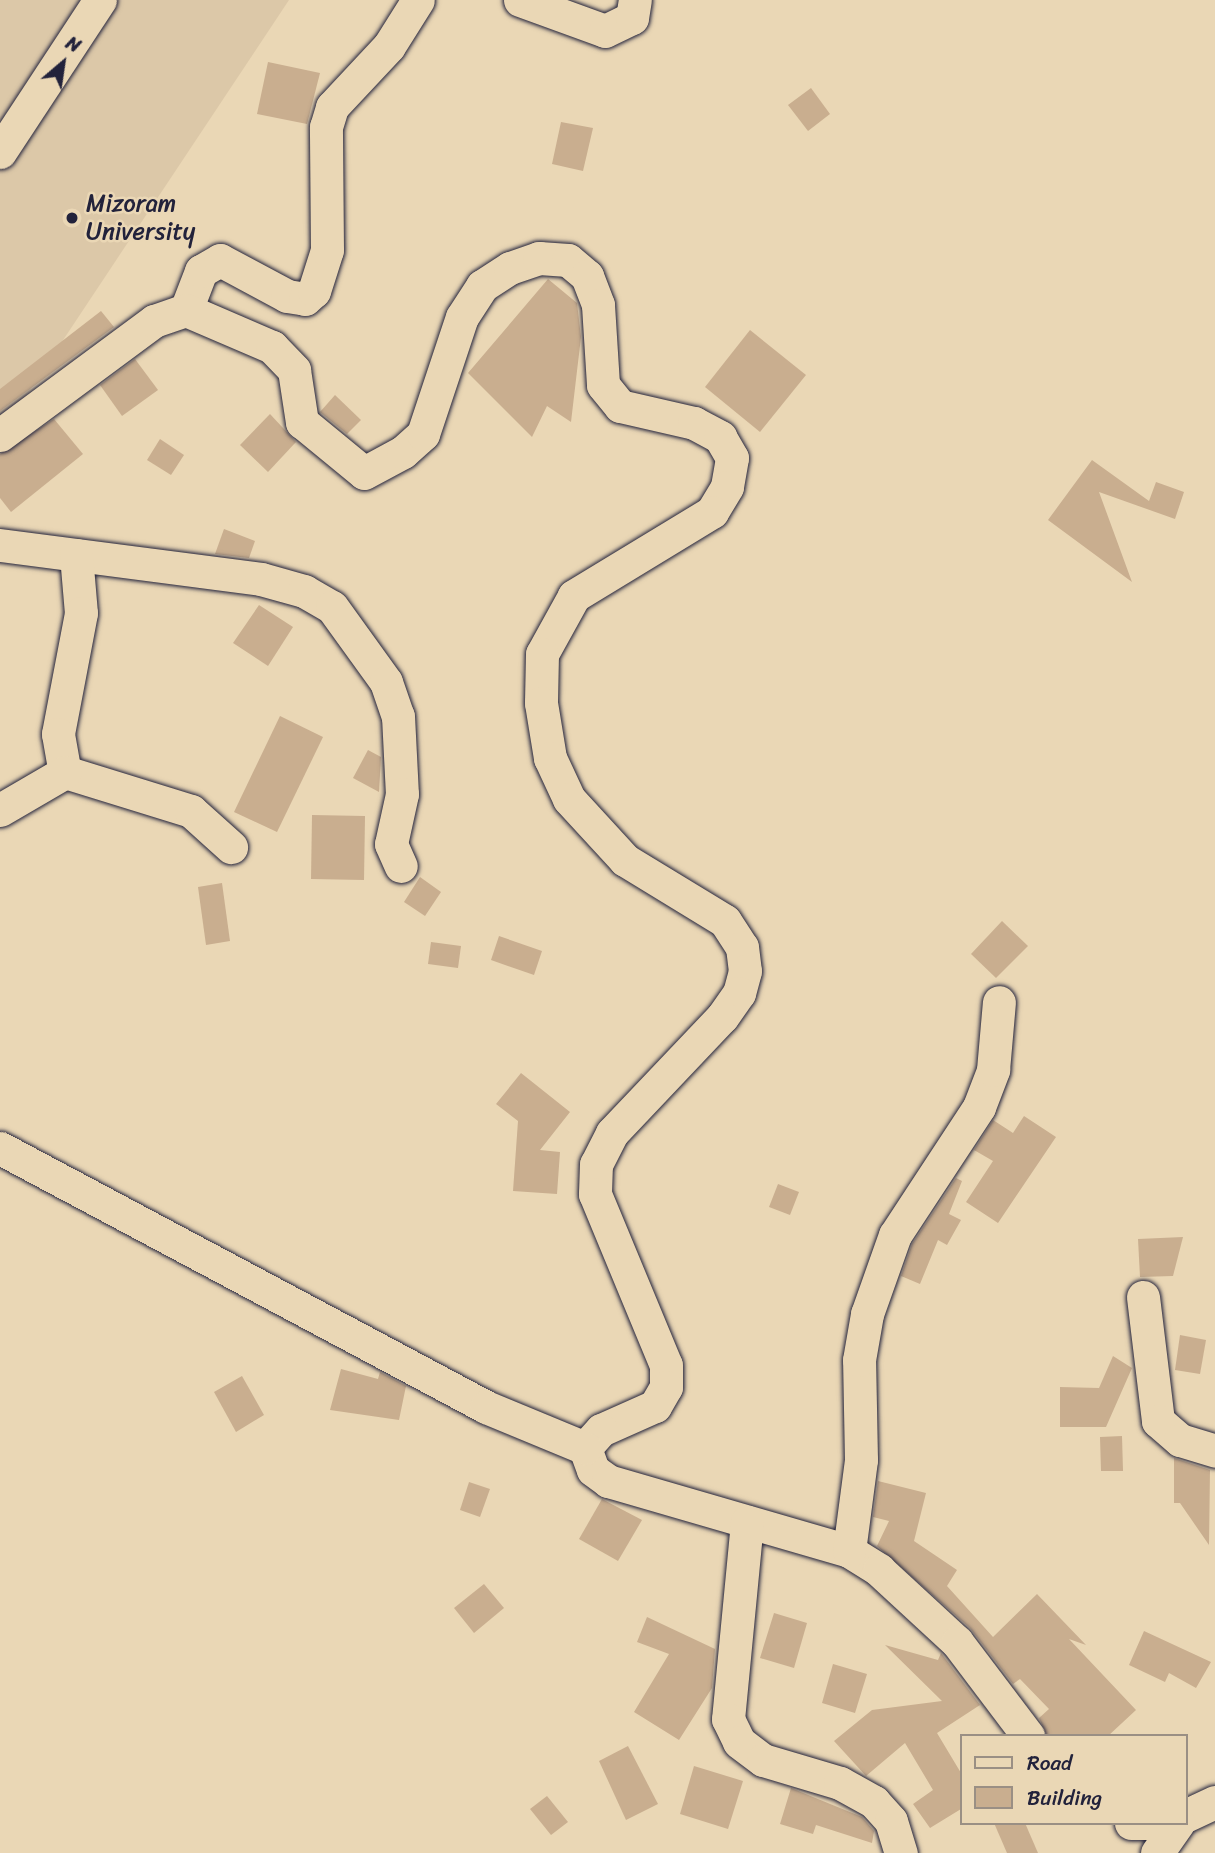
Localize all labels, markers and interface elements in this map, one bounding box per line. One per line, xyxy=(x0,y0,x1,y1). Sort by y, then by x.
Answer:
text: N xyxy=(60,27,87,62)
north arrow xyxy=(28,28,98,98)
place label: Mizoram University xyxy=(86,190,195,246)
marker: Mizoram University xyxy=(64,210,80,226)
legend xyxy=(960,1734,1187,1825)
text: Road xyxy=(1027,1744,1072,1782)
text: Building xyxy=(1027,1779,1102,1817)

